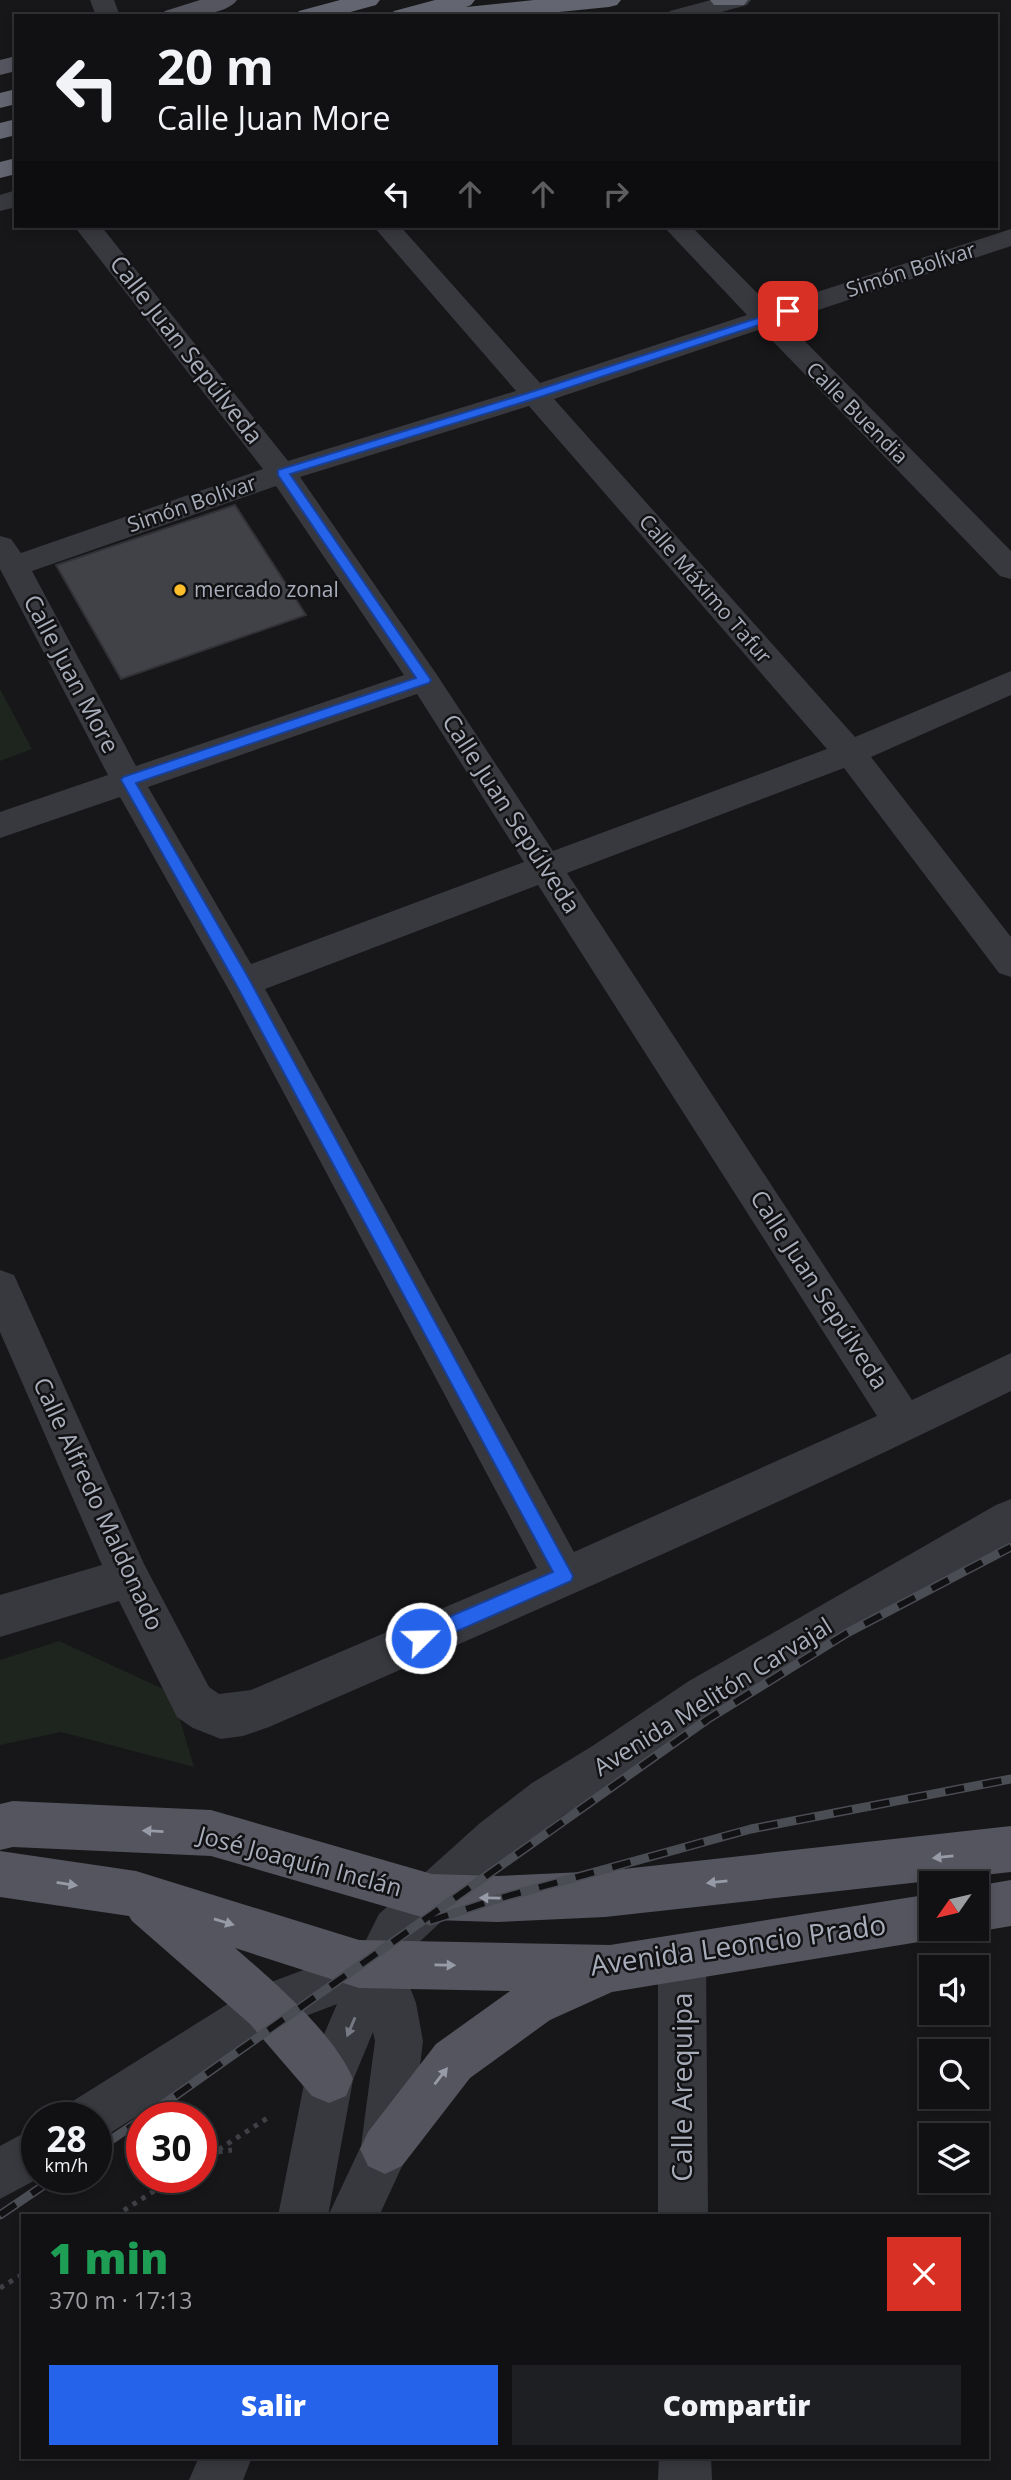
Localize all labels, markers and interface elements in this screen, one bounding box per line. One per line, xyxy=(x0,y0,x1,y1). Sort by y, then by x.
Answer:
text: 20 m xyxy=(157,33,274,99)
icon: left xyxy=(42,42,133,133)
text: Calle Juan More xyxy=(157,96,390,139)
icon: left xyxy=(378,175,416,213)
icon: ahead xyxy=(451,175,489,213)
icon: ahead xyxy=(524,175,562,213)
icon: right xyxy=(597,175,635,213)
street label: Simón Bolívar xyxy=(842,235,979,303)
street label: Calle Juan Sepúlveda xyxy=(103,248,271,450)
pin xyxy=(758,281,818,341)
icon: arrive xyxy=(769,292,807,330)
street label: Calle Buendia xyxy=(801,355,915,469)
street label: Simón Bolívar xyxy=(123,468,260,538)
street label: Calle Máximo Tafur xyxy=(633,508,779,669)
place label: mercado zonal xyxy=(194,575,339,603)
marker: mercado zonal xyxy=(172,582,188,598)
street label: Calle Juan More xyxy=(17,588,128,758)
street label: Calle Juan Sepúlveda xyxy=(435,707,589,919)
street label: Calle Juan Sepúlveda xyxy=(743,1183,897,1395)
street label: Calle Alfredo Maldonado xyxy=(26,1372,173,1635)
position arrow xyxy=(384,1601,458,1675)
street label: Avenida Melitón Carvajal xyxy=(586,1609,838,1783)
street label: José Joaquín Inclán xyxy=(193,1817,406,1904)
one-way arrow xyxy=(142,1825,164,1836)
one-way arrow xyxy=(932,1851,954,1862)
north arrow xyxy=(919,1871,989,1941)
map controls xyxy=(919,1871,989,2193)
one-way arrow xyxy=(706,1876,728,1887)
one-way arrow xyxy=(57,1879,79,1890)
one-way arrow xyxy=(479,1892,501,1904)
street label: Avenida Leoncio Prado xyxy=(587,1904,888,1984)
one-way arrow xyxy=(214,1917,235,1928)
button: sound xyxy=(919,1955,989,2025)
one-way arrow xyxy=(435,1959,457,1971)
street label: Calle Arequipa xyxy=(662,1992,700,2182)
one-way arrow xyxy=(345,2017,357,2037)
button: search xyxy=(919,2039,989,2109)
one-way arrow xyxy=(434,2067,448,2085)
speed limit sign: 30 xyxy=(126,2102,217,2193)
text: 28 xyxy=(46,2115,87,2162)
button: layers xyxy=(919,2123,989,2193)
text: km/h xyxy=(45,2153,88,2177)
text: 1 min xyxy=(49,2229,168,2286)
button: close xyxy=(887,2237,961,2311)
text: 370 m · 17:13 xyxy=(49,2284,192,2316)
button: Salir xyxy=(49,2365,498,2445)
button: Compartir xyxy=(512,2365,961,2445)

